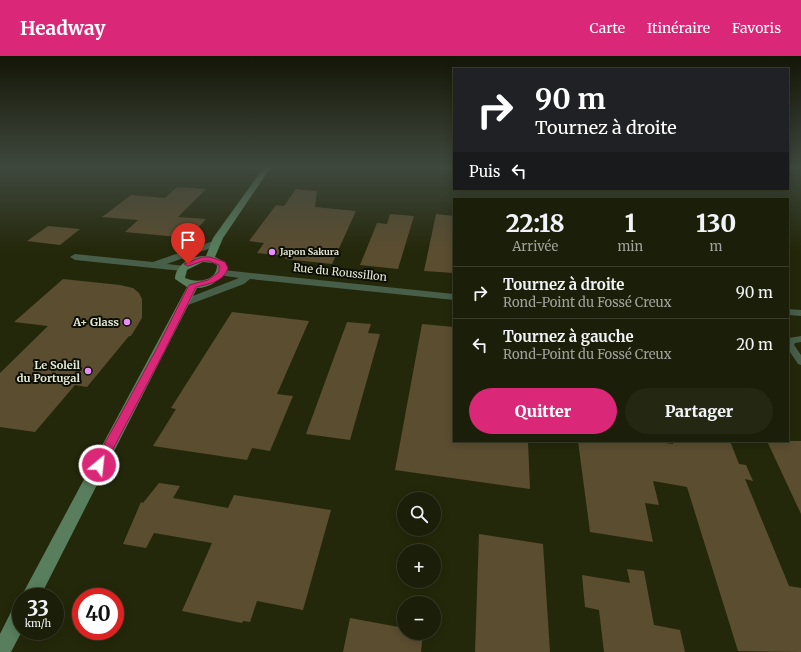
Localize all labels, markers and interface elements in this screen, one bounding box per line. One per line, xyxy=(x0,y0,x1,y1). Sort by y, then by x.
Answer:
text: Headway xyxy=(20,16,106,40)
text: Carte xyxy=(590,19,625,37)
text: Itinéraire xyxy=(647,19,710,37)
text: Favoris xyxy=(732,19,781,37)
text: 90 m xyxy=(535,81,606,117)
icon: right xyxy=(469,84,521,136)
text: Tournez à droite xyxy=(535,116,677,139)
icon: left xyxy=(508,160,530,182)
text: Puis xyxy=(469,162,500,181)
text: 22:18 xyxy=(506,208,565,239)
text: 1 xyxy=(625,208,636,239)
text: 130 xyxy=(696,208,736,239)
pin xyxy=(171,223,205,264)
icon: arrive xyxy=(177,229,199,251)
text: Arrivée xyxy=(512,238,558,255)
text: min xyxy=(617,238,643,255)
text: m xyxy=(710,238,723,255)
place label: Japon Sakura xyxy=(279,246,339,257)
marker: Japon Sakura xyxy=(267,247,277,257)
street label: Rue du Roussillon xyxy=(292,260,388,284)
text: Tournez à droite xyxy=(503,275,624,294)
icon: right xyxy=(469,282,491,304)
text: 90 m xyxy=(736,283,773,302)
text: Rond-Point du Fossé Creux xyxy=(503,294,671,311)
place label: A+ Glass xyxy=(72,315,119,329)
marker: A+ Glass xyxy=(122,317,132,327)
text: Tournez à gauche xyxy=(503,327,634,346)
icon: left xyxy=(469,334,491,356)
text: 20 m xyxy=(736,335,773,354)
text: Rond-Point du Fossé Creux xyxy=(503,346,671,363)
place label: Le Soleil du Portugal xyxy=(17,358,80,385)
marker: Le Soleil du Portugal xyxy=(83,366,93,376)
button: Quitter xyxy=(469,388,617,434)
button: Partager xyxy=(625,388,773,434)
position arrow xyxy=(78,444,120,486)
map controls xyxy=(397,492,441,640)
button: search xyxy=(397,492,441,536)
button: + xyxy=(397,544,441,588)
speed limit sign: 40 xyxy=(72,588,124,640)
text: 33 xyxy=(27,596,49,621)
button: − xyxy=(397,596,441,640)
text: km/h xyxy=(25,617,51,630)

